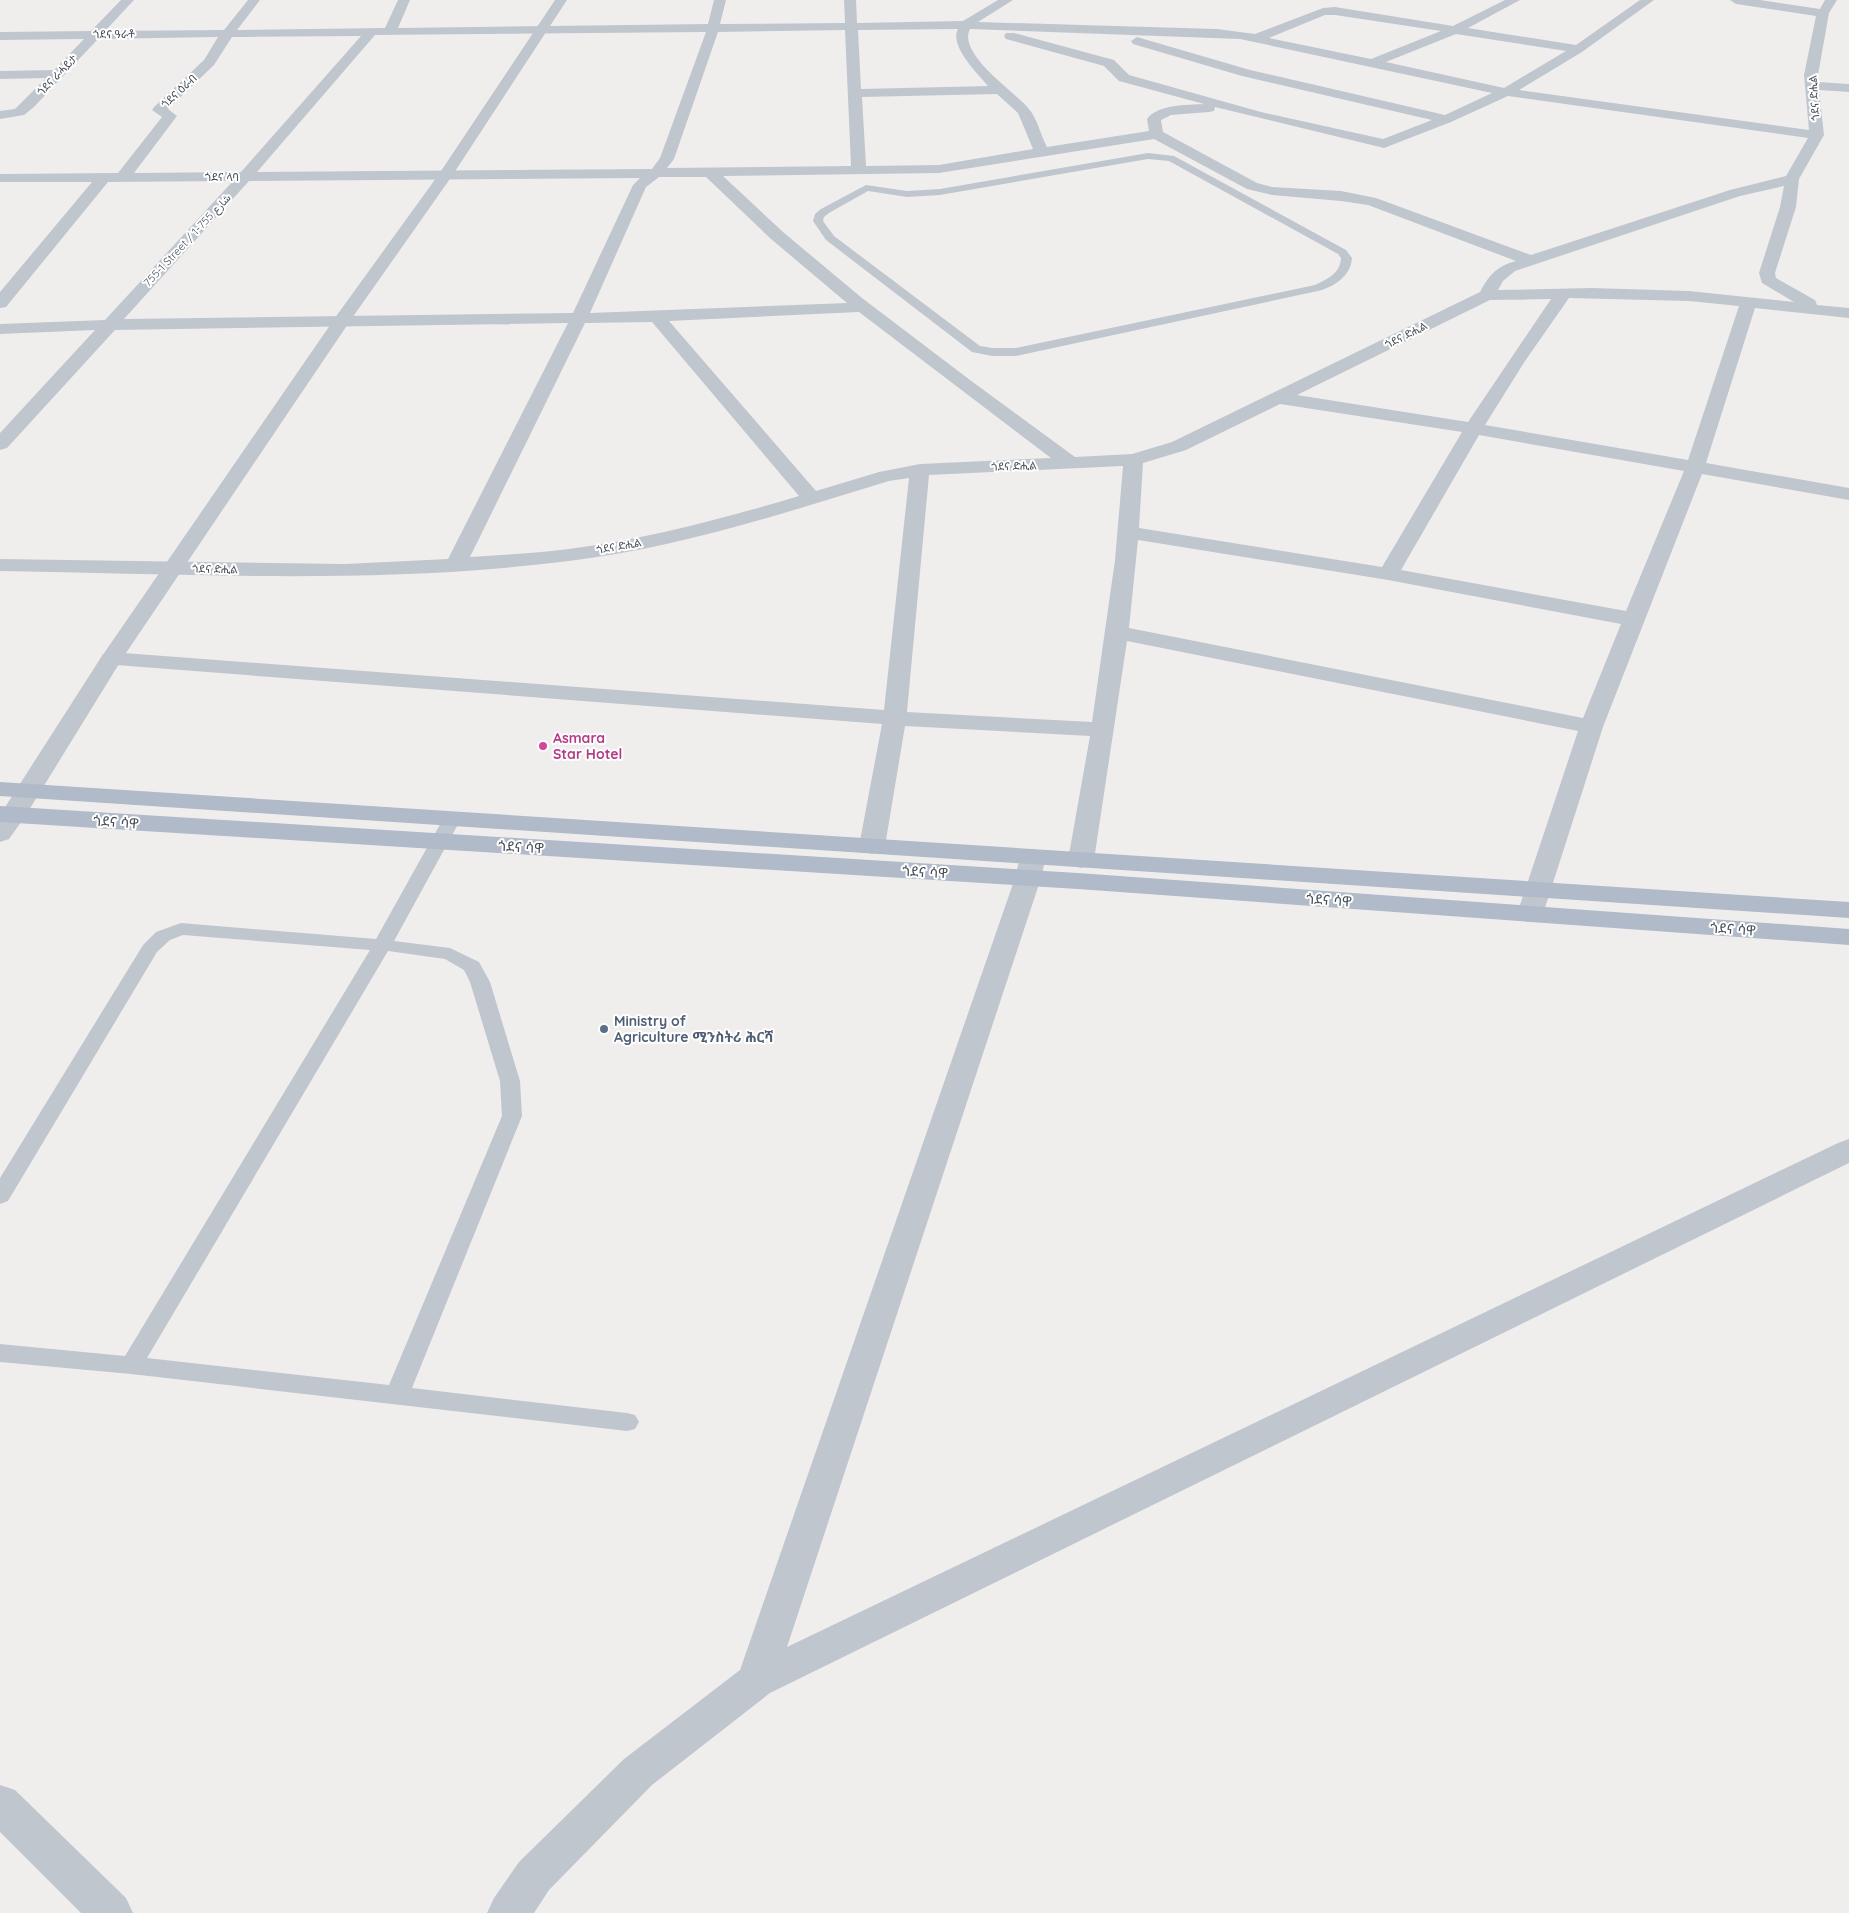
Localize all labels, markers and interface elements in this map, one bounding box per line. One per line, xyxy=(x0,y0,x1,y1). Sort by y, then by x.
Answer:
street label: ጎደና ዓራቶ xyxy=(93,27,135,41)
street label: ጎደና ራሓይታ xyxy=(34,52,80,98)
street label: ጎደና ዕራብ xyxy=(158,71,200,111)
street label: ጎደና ድሒል xyxy=(1805,74,1823,121)
street label: ጎደና ላባ xyxy=(205,170,239,184)
street label: 755-1 Street / شارع 755-1 xyxy=(140,191,234,290)
street label: ጎደና ድሒል xyxy=(1383,318,1430,352)
street label: ጎደና ድሒል xyxy=(991,458,1038,474)
street label: ጎደና ድሒል xyxy=(595,535,643,557)
street label: ጎደና ድሒል xyxy=(192,562,239,576)
place label: Asmara Star Hotel xyxy=(553,729,622,763)
marker: Asmara Star Hotel xyxy=(537,740,549,752)
street label: ጎደና ሳዋ xyxy=(93,811,140,833)
street label: ጎደና ሳዋ xyxy=(498,837,545,857)
street label: ጎደና ሳዋ xyxy=(902,862,949,882)
street label: ጎደና ሳዋ xyxy=(1306,889,1353,911)
street label: ጎደና ሳዋ xyxy=(1710,918,1757,940)
place label: Ministry of Agriculture ሚንስትሪ ሕርሻ xyxy=(614,1012,773,1046)
marker: Ministry of Agriculture ሚንስትሪ ሕርሻ xyxy=(598,1023,610,1035)

